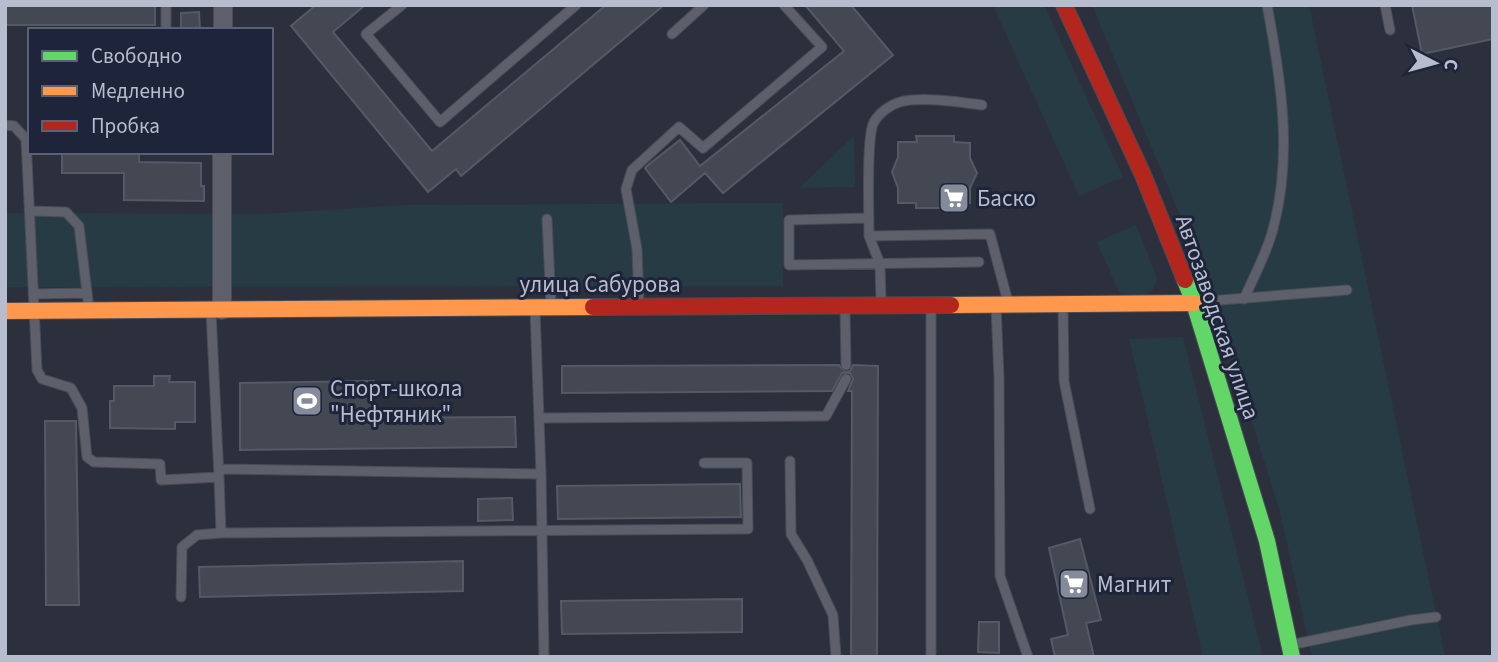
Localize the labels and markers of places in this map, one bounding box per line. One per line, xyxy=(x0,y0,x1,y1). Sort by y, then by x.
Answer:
supermarket icon: Баско xyxy=(937,181,971,215)
place label: Баско xyxy=(977,182,1036,215)
place label: Спорт-школа "Нефтяник" xyxy=(330,372,462,431)
sports icon: Спорт-школа "Нефтяник" xyxy=(290,384,324,418)
supermarket icon: Магнит xyxy=(1057,567,1091,601)
place label: Магнит xyxy=(1097,568,1171,601)

